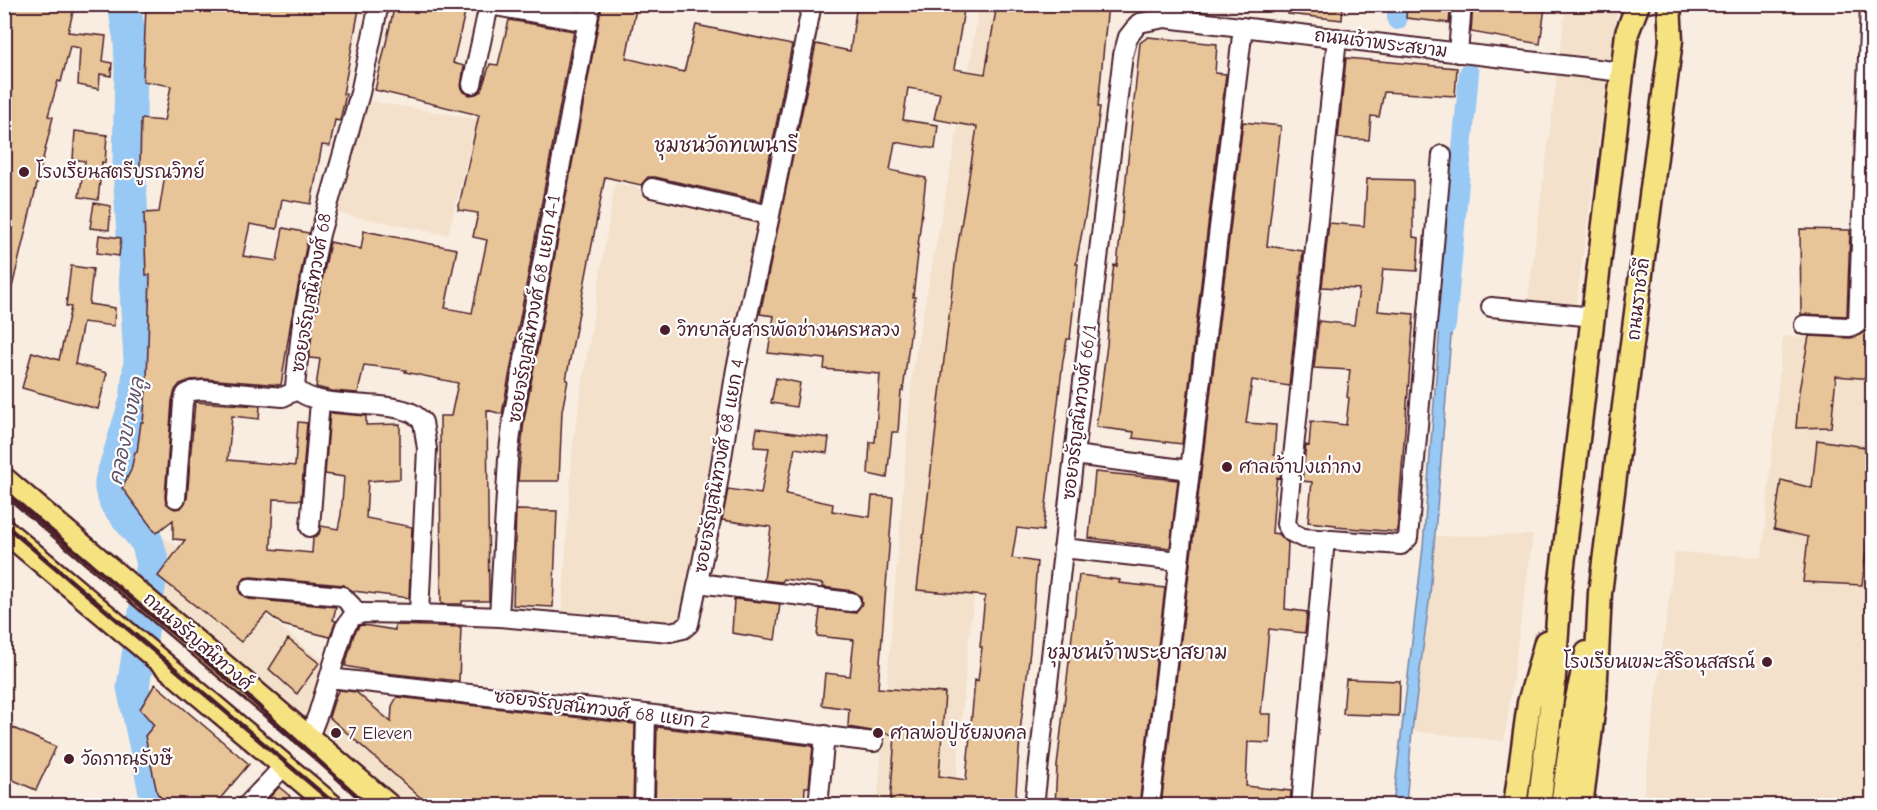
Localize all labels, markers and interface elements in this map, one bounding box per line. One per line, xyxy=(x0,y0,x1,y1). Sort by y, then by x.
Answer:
street label: ถนนเจ้าพระสยาม xyxy=(1313,23,1449,62)
district label: ชุมชนวัดทเพนารี xyxy=(654,133,798,161)
place label: โรงเรียนสตรีบูรณวิทย์ xyxy=(36,159,205,186)
marker: โรงเรียนสตรีบูรณวิทย์ xyxy=(17,165,31,179)
street label: ซอยจรัญสนิทวงศ์ 68 แยก 4-1 xyxy=(501,193,565,425)
street label: ซอยจรัญสนิทวงศ์ 68 xyxy=(284,211,336,374)
street label: ถนนราชวิถี xyxy=(1621,256,1654,342)
place label: วิทยาลัยสารพัดช่างนครหลวง xyxy=(677,318,900,341)
marker: วิทยาลัยสารพัดช่างนครหลวง xyxy=(658,323,672,337)
street label: ซอยจรัญสนิทวงศ์ 66/1 xyxy=(1055,323,1101,501)
street label: ซอยจรัญสนิทวงศ์ 68 แยก 4 xyxy=(687,357,749,575)
water label: คลองบางพลู xyxy=(104,374,152,488)
place label: ศาลเจ้าปุงเถ่ากง xyxy=(1239,455,1361,481)
marker: ศาลเจ้าปุงเถ่ากง xyxy=(1220,460,1234,474)
street label: ถนนจรัญสนิทวงศ์ xyxy=(139,586,260,696)
district label: ชุมชนเจ้าพระยาสยาม xyxy=(1047,639,1227,668)
place label: โรงเรียนเขมะสิริอนุสสรณ์ xyxy=(1563,649,1755,676)
marker: โรงเรียนเขมะสิริอนุสสรณ์ xyxy=(1760,655,1774,669)
street label: ซอยจรัญสนิทวงศ์ 68 แยก 2 xyxy=(493,683,712,733)
place label: ศาลพ่อปู่ชัยมงคล xyxy=(890,721,1027,747)
place label: 7 Eleven xyxy=(348,723,412,744)
marker: 7 Eleven xyxy=(329,726,343,740)
marker: ศาลพ่อปู่ชัยมงคล xyxy=(871,726,885,740)
place label: วัดภาณุรังษี xyxy=(81,747,173,773)
marker: วัดภาณุรังษี xyxy=(62,752,76,766)

